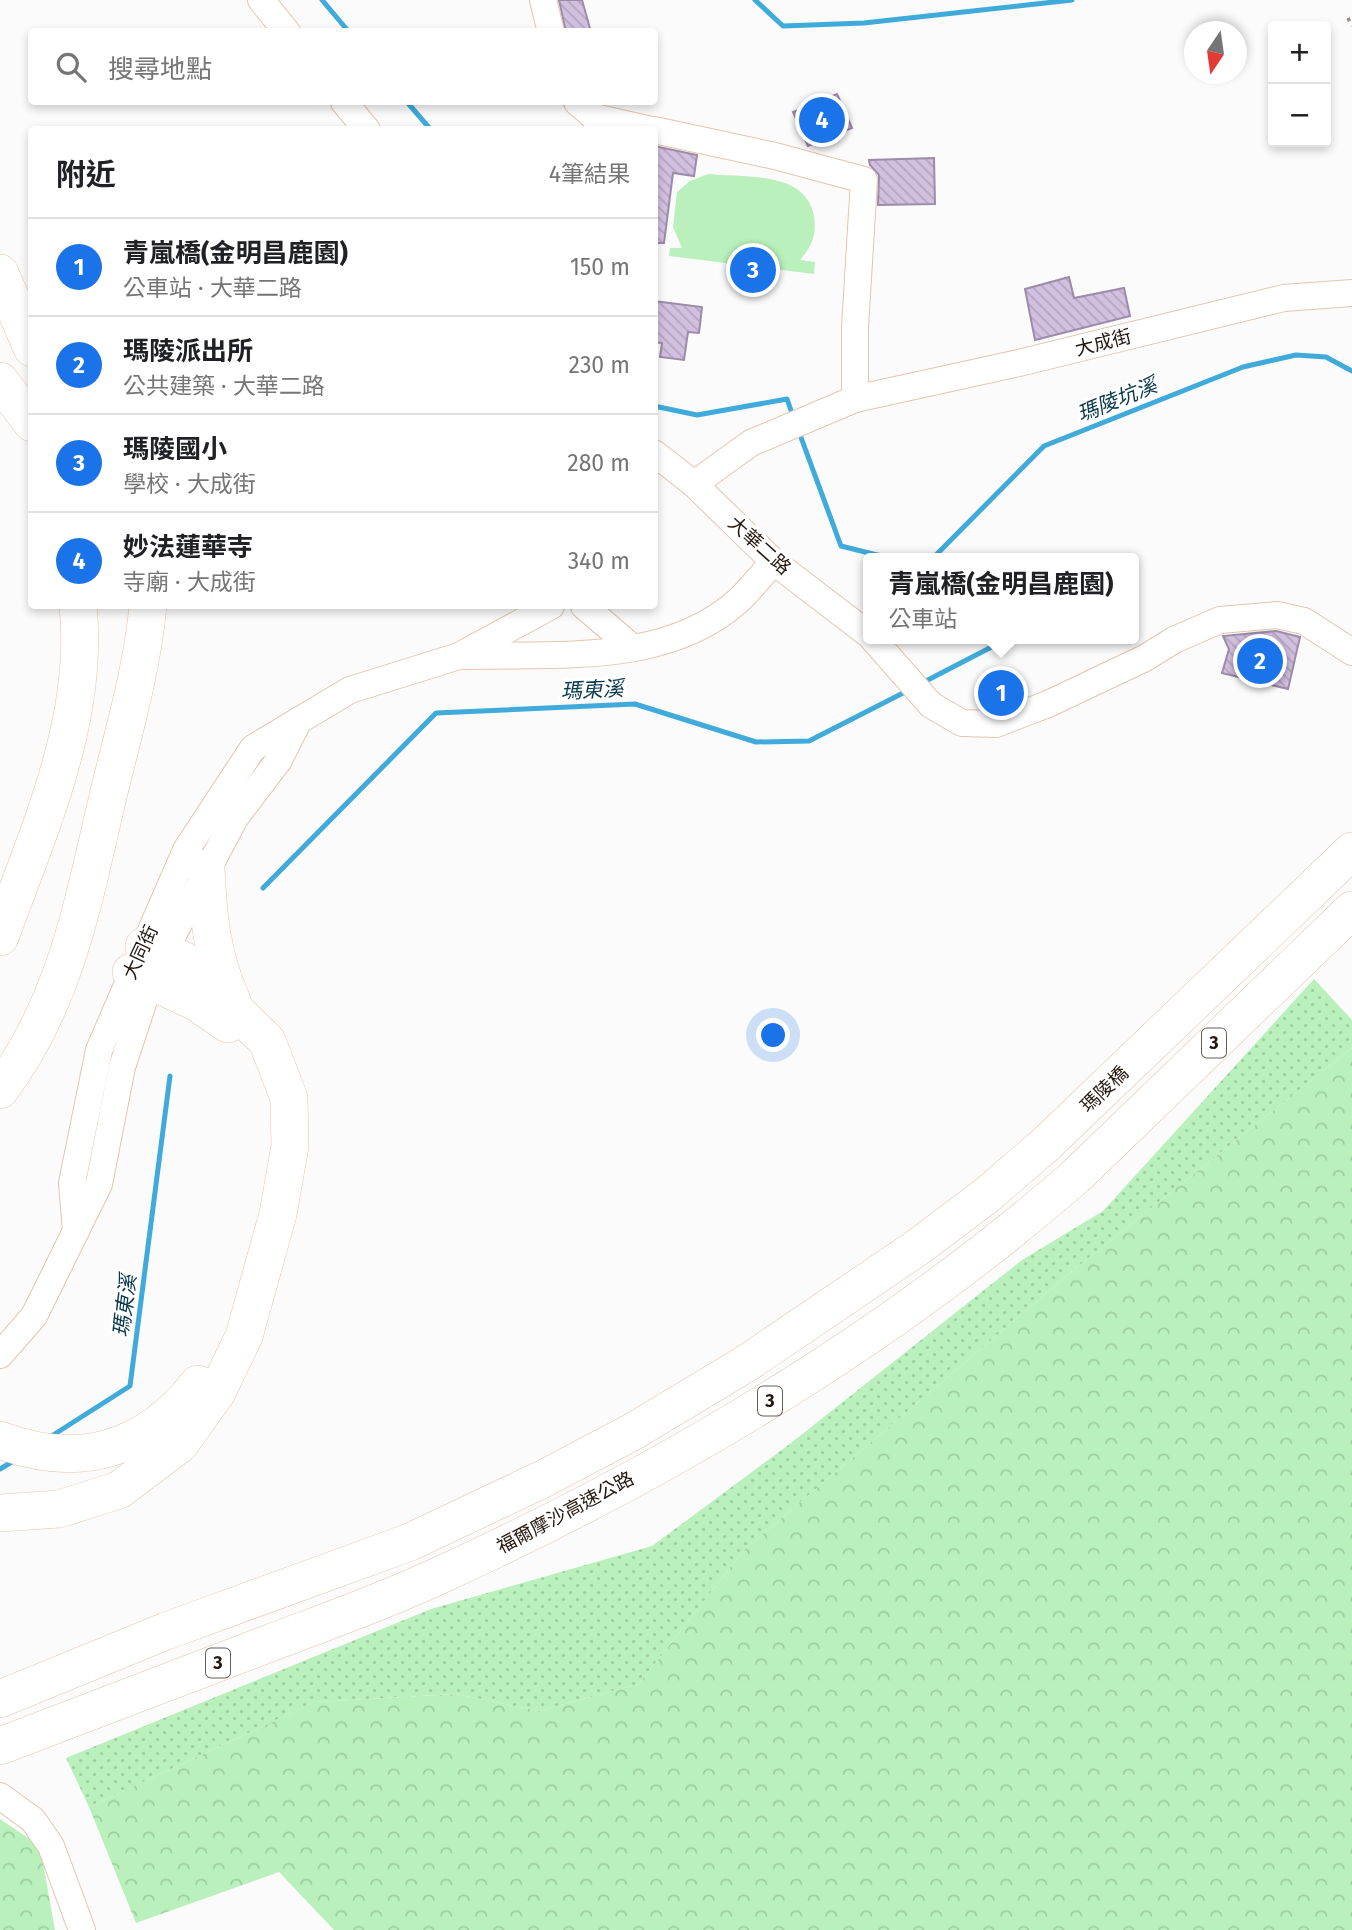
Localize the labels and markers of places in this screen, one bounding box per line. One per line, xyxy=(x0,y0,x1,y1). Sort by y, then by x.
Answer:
pin: 4 xyxy=(799,94,845,146)
pin: 3 xyxy=(730,244,776,296)
pin: 2 xyxy=(1237,635,1283,687)
pin: 1 xyxy=(978,667,1024,719)

